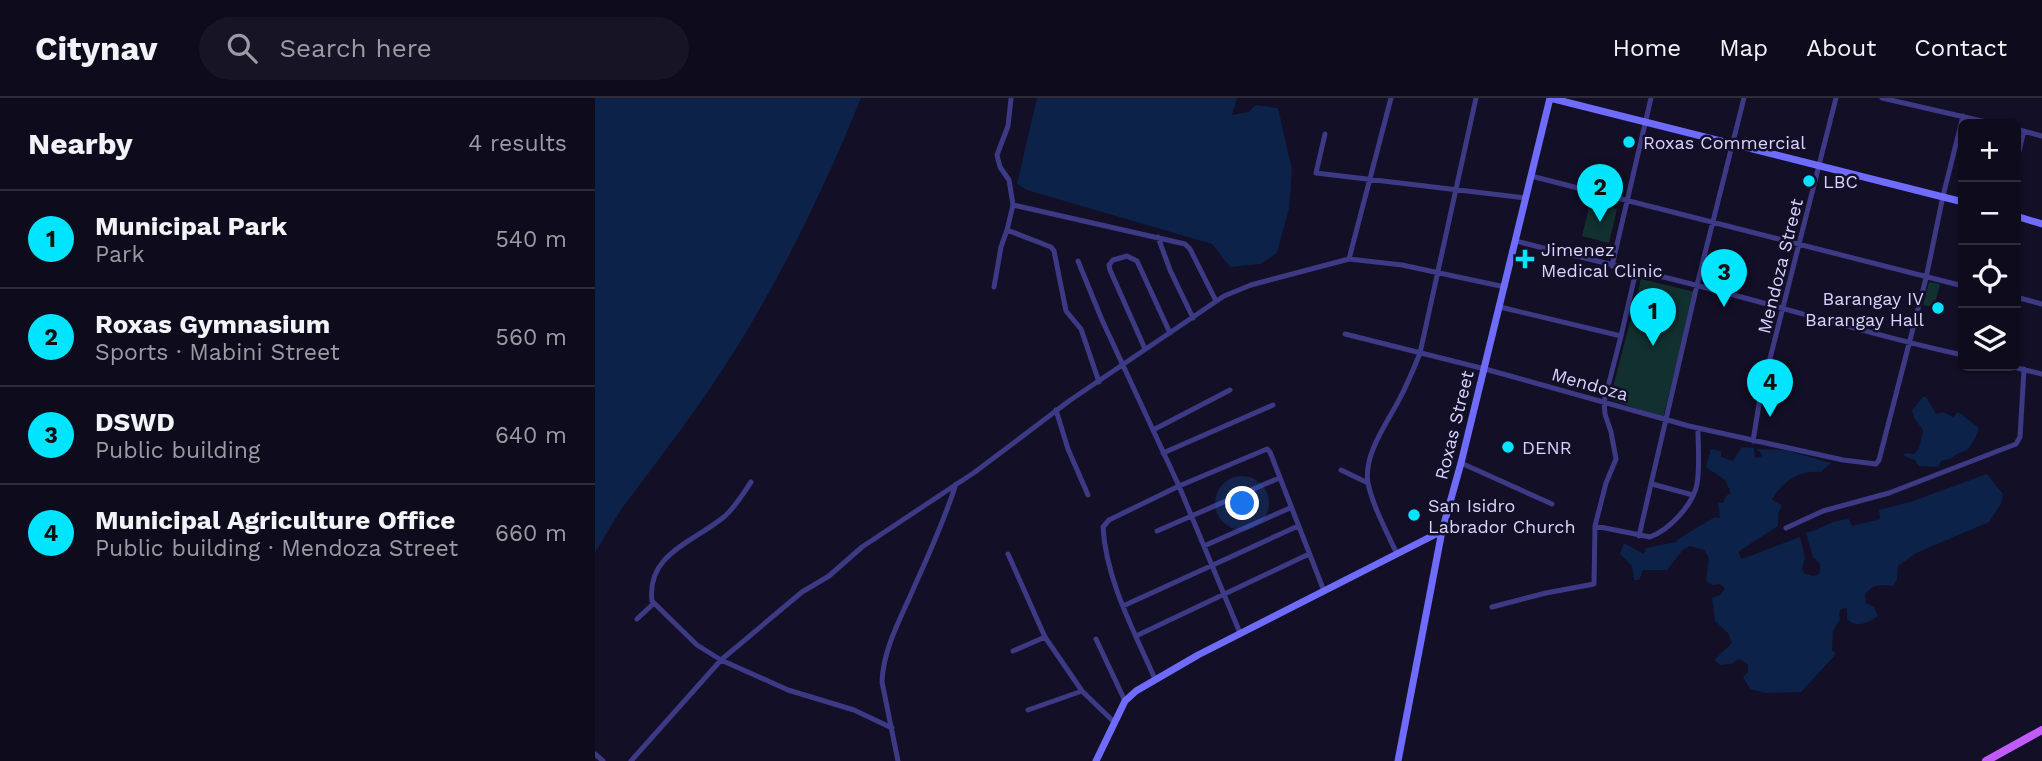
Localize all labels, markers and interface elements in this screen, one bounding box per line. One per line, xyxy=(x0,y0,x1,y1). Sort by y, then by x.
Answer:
search box xyxy=(199,17,689,80)
text: Citynav xyxy=(35,29,157,68)
icon: search xyxy=(223,29,261,67)
text: Search here xyxy=(279,33,432,63)
text: Home xyxy=(1613,34,1681,62)
text: Map xyxy=(1719,34,1768,62)
text: About xyxy=(1806,34,1876,62)
text: Contact xyxy=(1914,34,2007,62)
map controls xyxy=(1958,119,2021,371)
button: + xyxy=(1958,119,2021,182)
text: Nearby xyxy=(28,126,133,161)
text: 4 results xyxy=(468,130,567,157)
place label: Roxas Commercial xyxy=(1643,132,1806,153)
marker: Roxas Commercial xyxy=(1621,134,1637,150)
pin: 2 xyxy=(1577,164,1623,222)
place label: LBC xyxy=(1823,171,1858,192)
marker: LBC xyxy=(1801,173,1817,189)
button: − xyxy=(1958,182,2021,245)
street label: Mendoza Street xyxy=(1753,196,1807,336)
text: Municipal Park xyxy=(95,211,287,241)
text: 1 xyxy=(46,226,56,253)
text: 540 m xyxy=(495,226,567,253)
place label: Jimenez Medical Clinic xyxy=(1541,239,1663,281)
text: Park xyxy=(95,241,144,268)
button: locate xyxy=(1958,245,2021,308)
marker: Jimenez Medical Clinic xyxy=(1515,249,1535,269)
pin: 3 xyxy=(1701,249,1747,307)
pin: 1 xyxy=(1630,288,1676,346)
place label: Barangay IV Barangay Hall xyxy=(1805,288,1924,330)
marker: Barangay IV Barangay Hall xyxy=(1930,300,1946,316)
button: layers xyxy=(1958,308,2021,371)
text: Roxas Gymnasium xyxy=(95,309,330,339)
text: 2 xyxy=(44,324,58,351)
text: 560 m xyxy=(496,324,567,351)
text: Sports · Mabini Street xyxy=(95,339,340,366)
pin: 4 xyxy=(1747,359,1793,417)
street label: Mendoza xyxy=(1549,363,1631,405)
street label: Roxas Street xyxy=(1430,368,1478,482)
text: DSWD xyxy=(95,407,175,437)
text: 3 xyxy=(44,422,58,449)
text: 640 m xyxy=(495,422,567,449)
text: Public building xyxy=(95,437,260,464)
place label: DENR xyxy=(1522,437,1572,458)
marker: DENR xyxy=(1500,439,1516,455)
your location xyxy=(1225,486,1259,520)
place label: San Isidro Labrador Church xyxy=(1428,495,1576,537)
text: Municipal Agriculture Office xyxy=(95,505,455,535)
marker: San Isidro Labrador Church xyxy=(1406,507,1422,523)
text: 4 xyxy=(44,520,58,547)
text: 660 m xyxy=(495,520,567,547)
text: Public building · Mendoza Street xyxy=(95,535,458,562)

